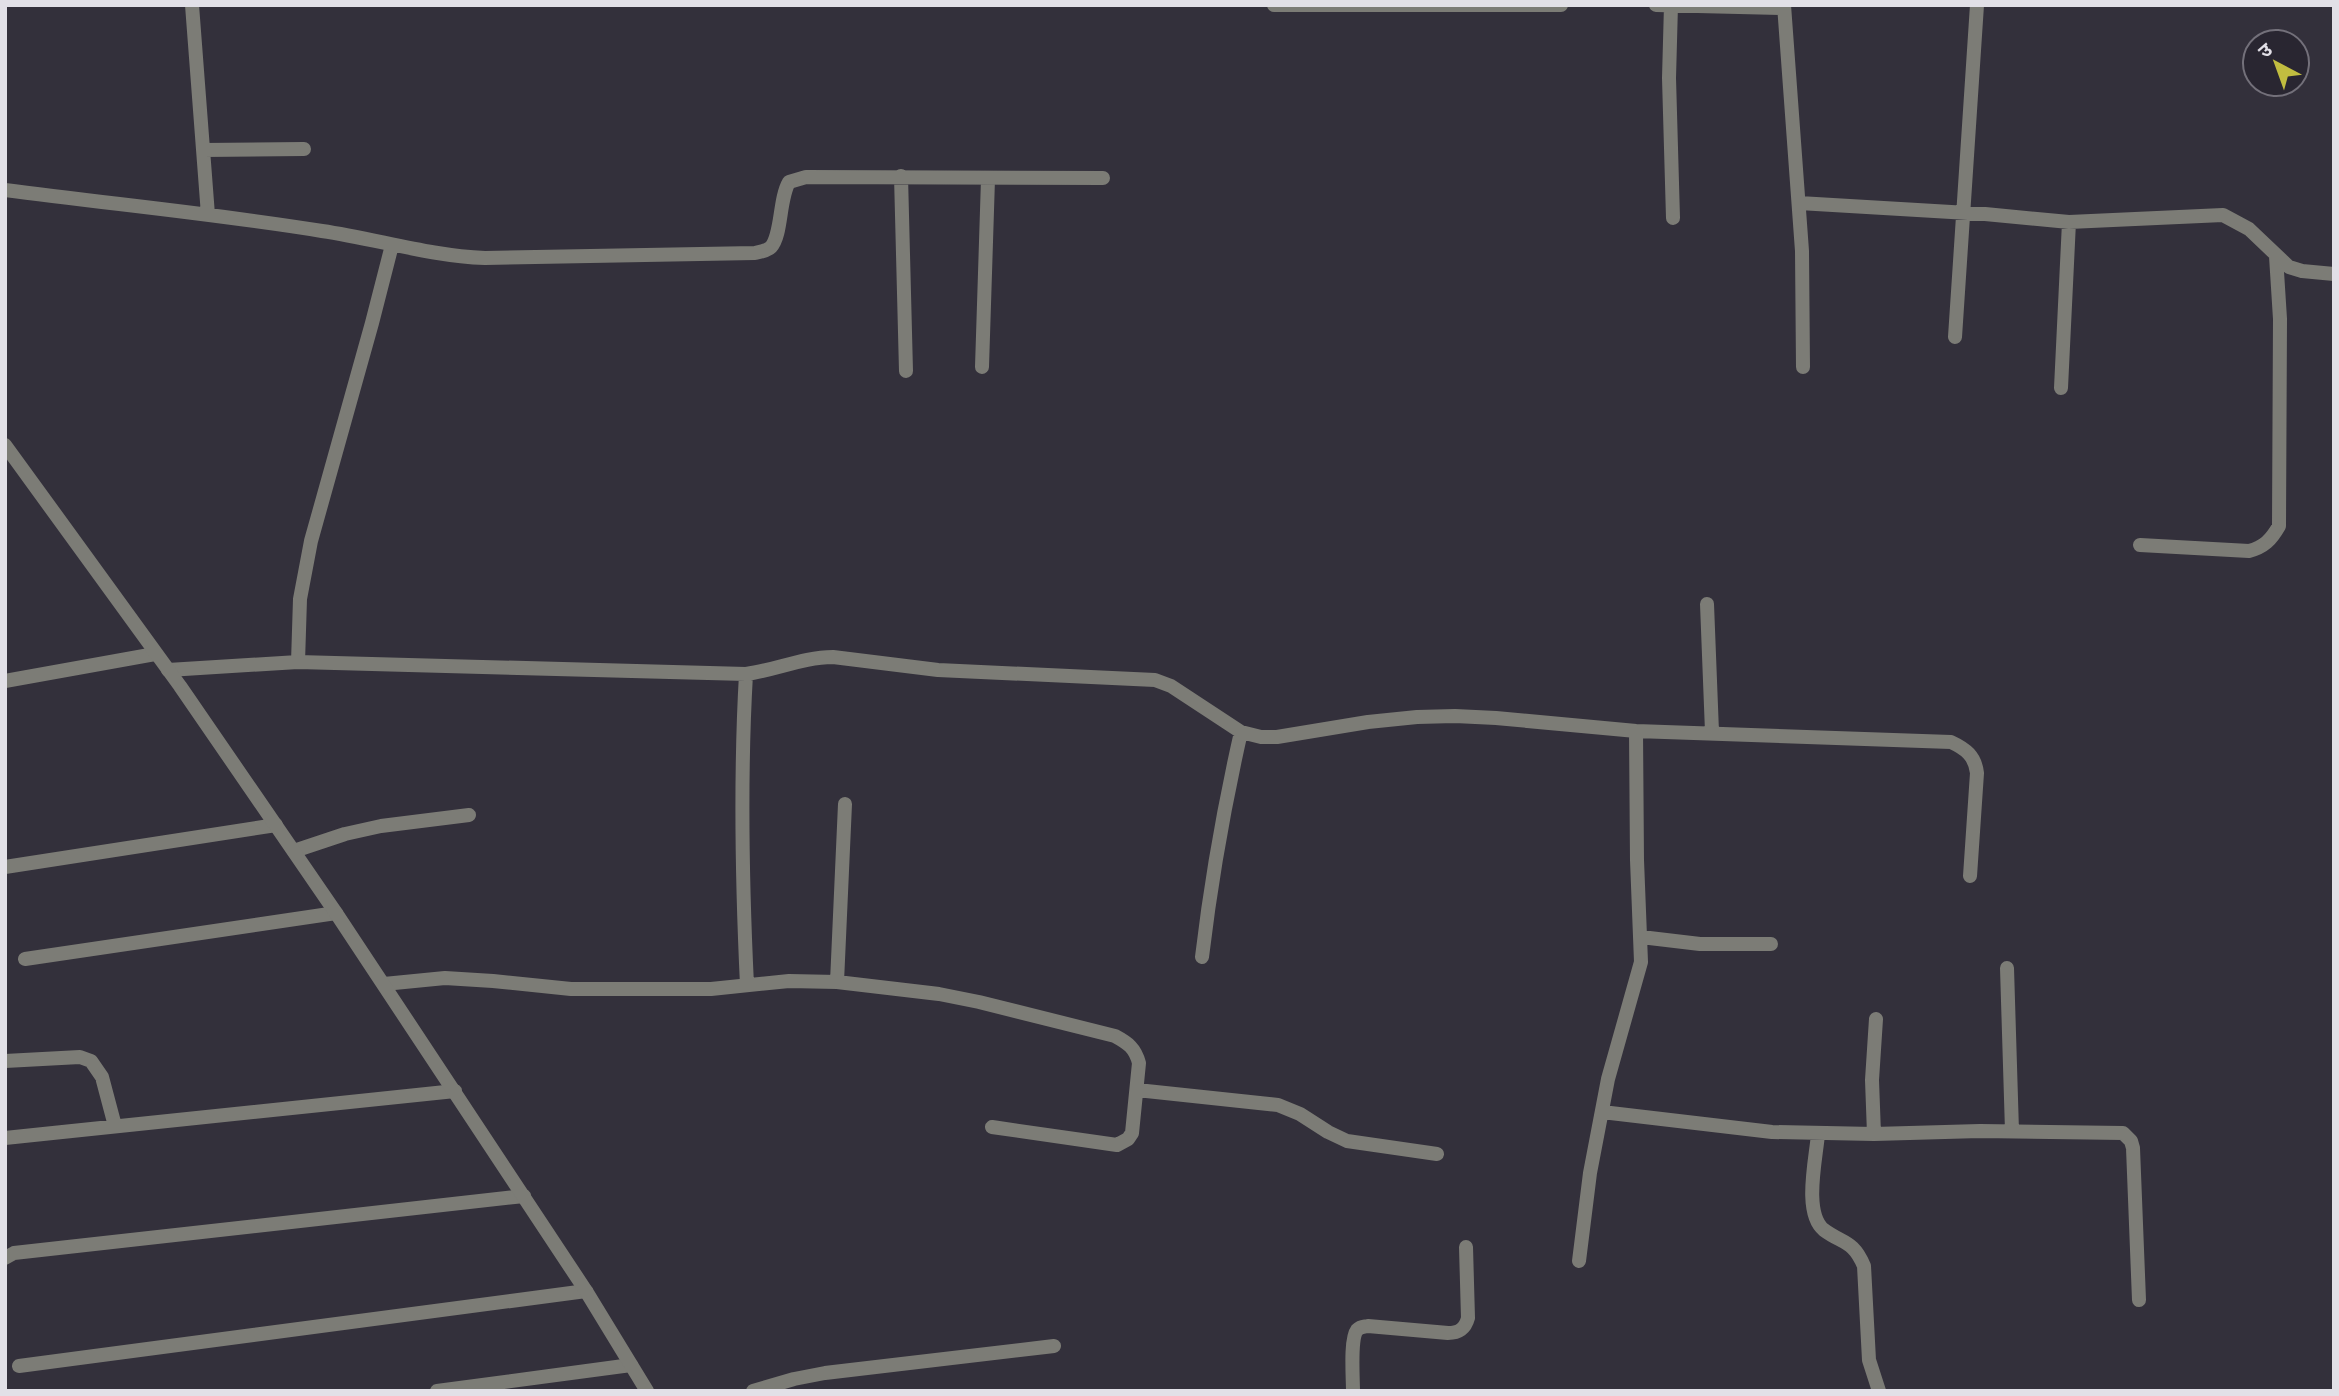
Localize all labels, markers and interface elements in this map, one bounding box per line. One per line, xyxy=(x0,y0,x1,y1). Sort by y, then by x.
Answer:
north arrow xyxy=(2241,28,2311,98)
text: उ xyxy=(2253,37,2277,62)

